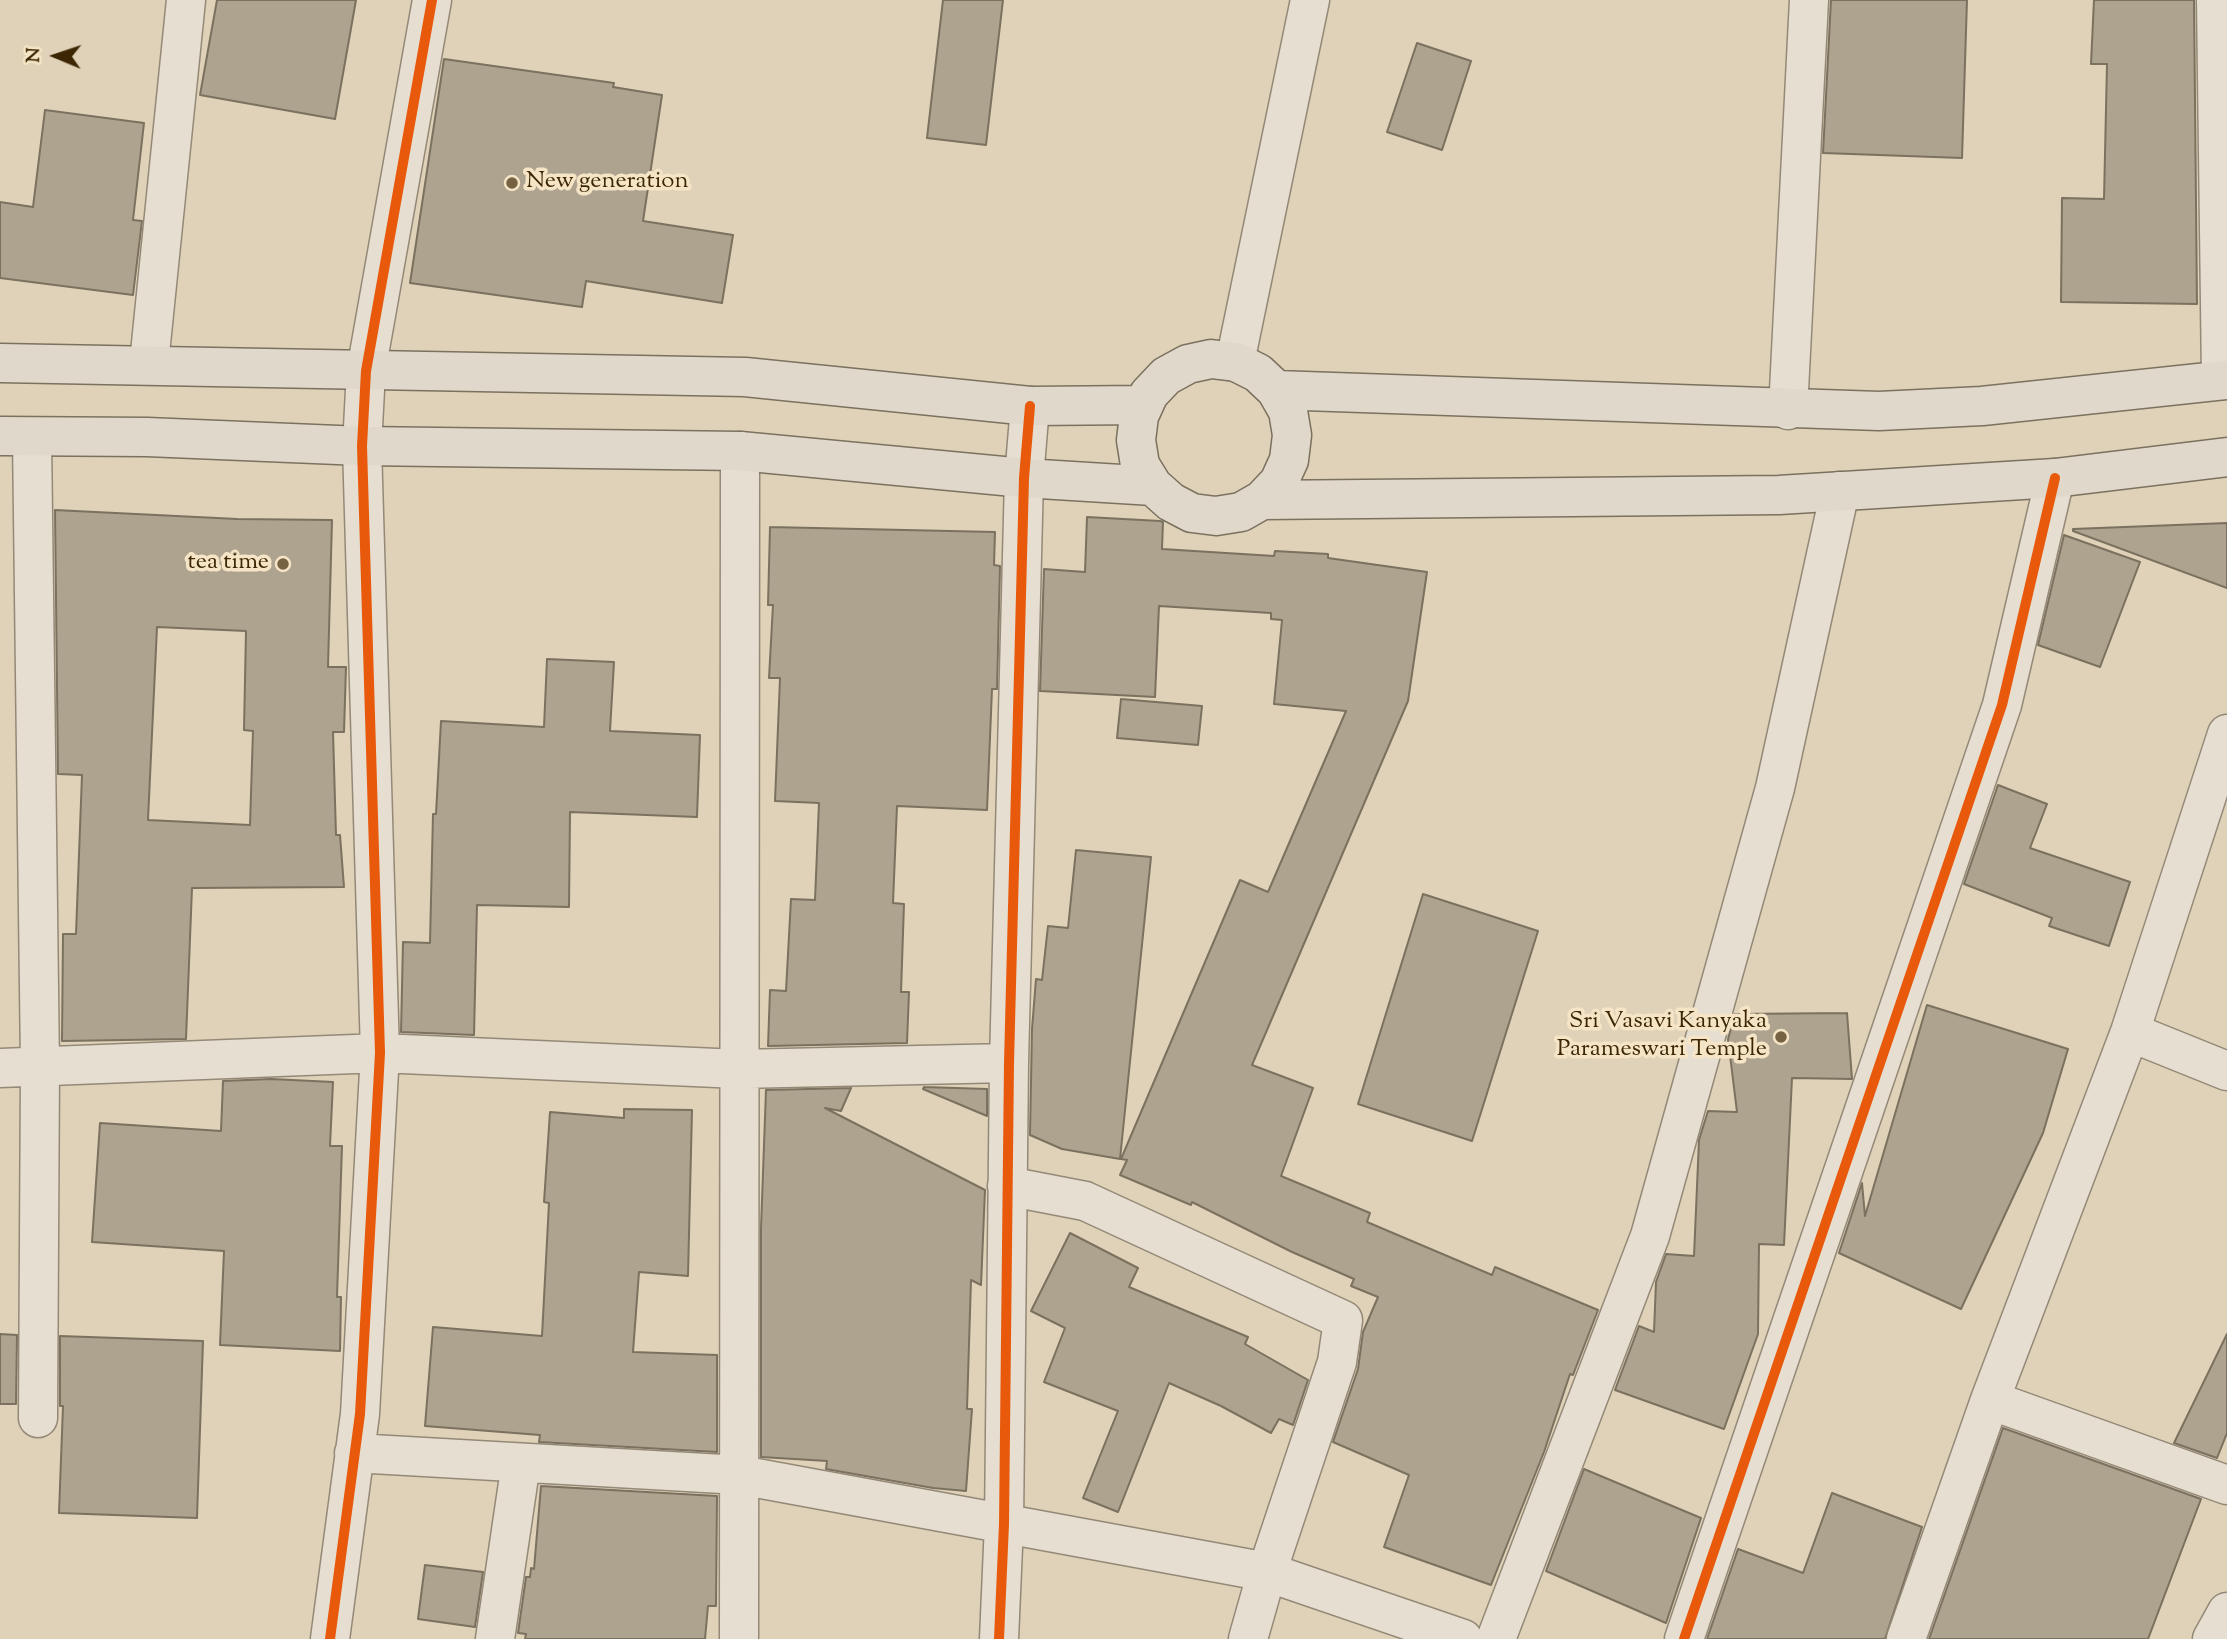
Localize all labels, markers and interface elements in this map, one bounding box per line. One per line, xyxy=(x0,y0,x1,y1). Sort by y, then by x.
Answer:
north arrow xyxy=(21,21,91,91)
text: N xyxy=(21,47,48,63)
place label: New generation xyxy=(526,169,689,197)
marker: New generation xyxy=(504,175,520,191)
place label: tea time xyxy=(188,550,269,578)
marker: tea time xyxy=(275,556,291,572)
place label: Sri Vasavi Kanyaka Parameswari Temple xyxy=(1557,1009,1767,1065)
marker: Sri Vasavi Kanyaka Parameswari Temple xyxy=(1773,1029,1789,1045)

